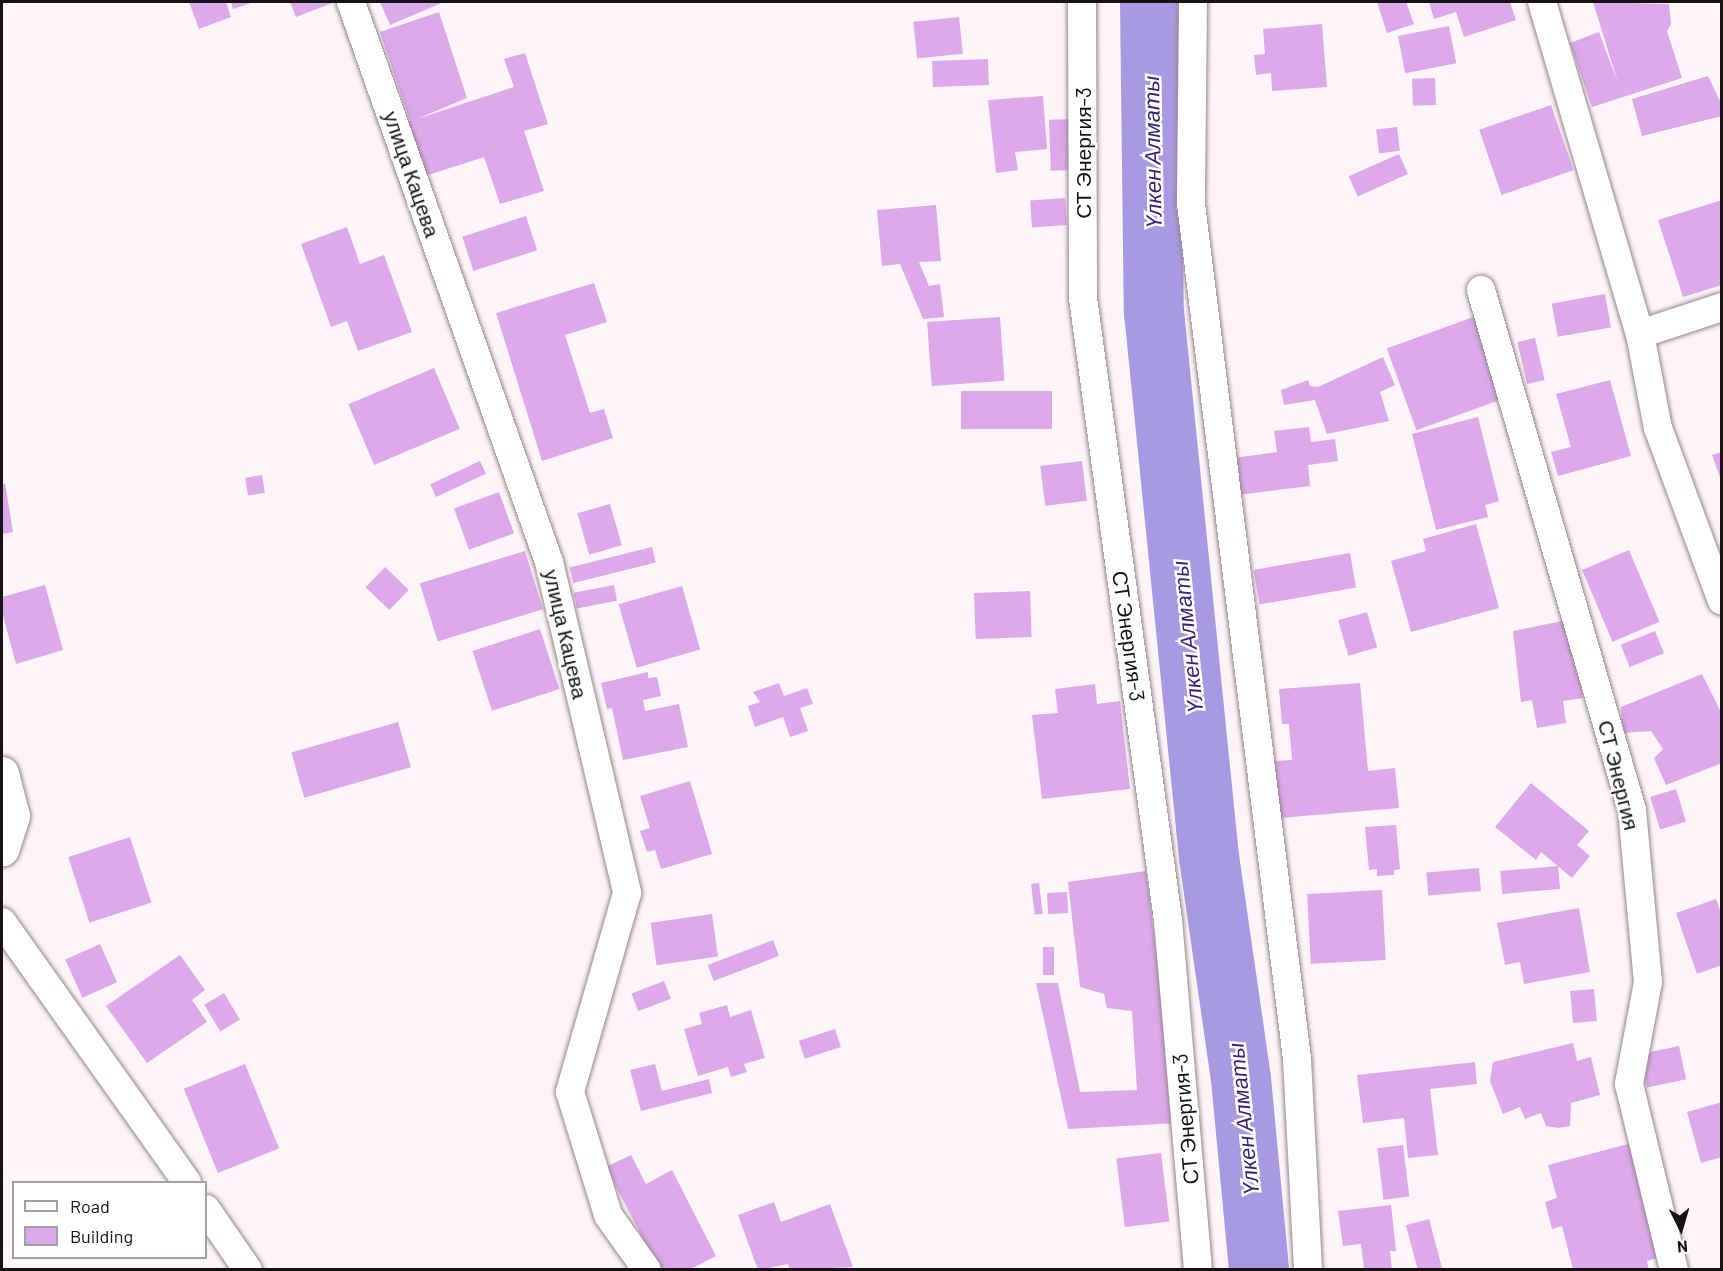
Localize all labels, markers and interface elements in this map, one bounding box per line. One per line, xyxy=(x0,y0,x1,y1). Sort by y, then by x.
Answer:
water label: Үлкен Алматы xyxy=(1137,76,1167,228)
street label: СТ Энергия-3 xyxy=(1070,87,1096,219)
street label: улица Кацева xyxy=(379,108,445,240)
water label: Үлкен Алматы xyxy=(1166,560,1208,714)
street label: улица Кацева xyxy=(539,567,593,701)
street label: СТ Энергия-3 xyxy=(1107,569,1151,703)
street label: СТ Энергия xyxy=(1593,717,1645,833)
water label: Үлкен Алматы xyxy=(1222,1042,1264,1196)
street label: СТ Энергия-3 xyxy=(1167,1052,1203,1186)
legend xyxy=(12,1181,207,1259)
text: Road xyxy=(70,1195,110,1217)
north arrow xyxy=(1651,1199,1711,1259)
text: Building xyxy=(70,1225,133,1247)
text: N xyxy=(1676,1238,1689,1257)

